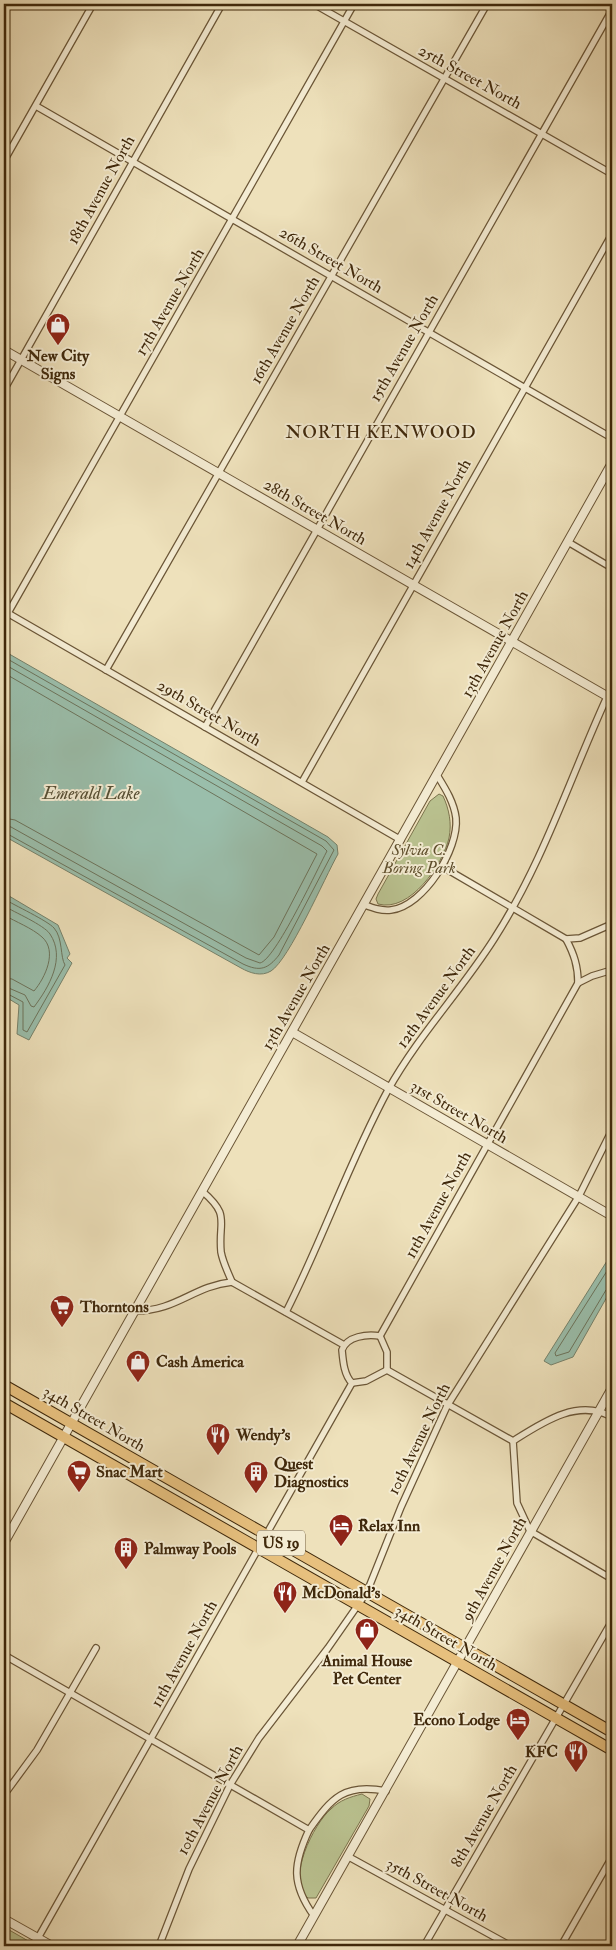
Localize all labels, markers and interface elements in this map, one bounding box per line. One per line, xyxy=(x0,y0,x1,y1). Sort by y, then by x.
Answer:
street label: 25th Street North xyxy=(415,40,526,114)
street label: 18th Avenue North xyxy=(63,132,139,248)
street label: 26th Street North xyxy=(276,222,387,298)
street label: 17th Avenue North xyxy=(131,244,209,359)
street label: 16th Avenue North xyxy=(246,272,324,388)
street label: 15th Avenue North xyxy=(365,290,443,405)
shop icon: New City Signs xyxy=(45,312,71,346)
place label: New City Signs xyxy=(26,346,90,385)
district label: NORTH KENWOOD xyxy=(285,421,477,444)
street label: 14th Avenue North xyxy=(399,455,476,572)
street label: 28th Street North xyxy=(260,474,371,550)
street label: 13th Avenue North xyxy=(457,586,533,701)
street label: 29th Street North xyxy=(154,675,265,751)
water label: Emerald Lake xyxy=(42,782,140,805)
park label: Sylvia C. Boring Park xyxy=(382,840,456,878)
street label: 13th Avenue North xyxy=(257,940,335,1054)
street label: 12th Avenue North xyxy=(392,941,480,1052)
street label: 31st Street North xyxy=(407,1076,512,1148)
street label: 11th Avenue North xyxy=(400,1147,476,1262)
supermarket icon: Thorntons xyxy=(49,1294,75,1328)
place label: Thorntons xyxy=(79,1297,149,1317)
shop icon: Cash America xyxy=(125,1349,151,1383)
place label: Cash America xyxy=(156,1352,244,1372)
street label: 10th Avenue North xyxy=(383,1379,455,1498)
street label: 34th Street North xyxy=(39,1382,149,1457)
restaurant icon: Wendy's xyxy=(205,1422,231,1456)
place label: Wendy's xyxy=(235,1425,291,1446)
place label: Quest Diagnostics xyxy=(274,1454,349,1493)
supermarket icon: Snac Mart xyxy=(66,1459,92,1493)
building icon: Quest Diagnostics xyxy=(243,1460,269,1494)
place label: Snac Mart xyxy=(96,1462,163,1482)
hotel icon: Relax Inn xyxy=(328,1513,354,1547)
street label: 9th Avenue North xyxy=(457,1513,531,1625)
place label: Relax Inn xyxy=(358,1516,421,1536)
road number: US 19 xyxy=(257,1530,305,1556)
building icon: Palmway Pools xyxy=(113,1536,139,1570)
place label: Palmway Pools xyxy=(144,1539,237,1560)
restaurant icon: McDonald's xyxy=(272,1580,298,1614)
place label: McDonald's xyxy=(301,1583,381,1603)
street label: 11th Avenue North xyxy=(146,1596,222,1711)
street label: 34th Street North xyxy=(391,1601,501,1676)
shop icon: Animal House Pet Center xyxy=(354,1617,380,1651)
place label: Animal House Pet Center xyxy=(321,1651,412,1689)
hotel icon: Econo Lodge xyxy=(505,1707,531,1741)
place label: Econo Lodge xyxy=(413,1710,500,1731)
restaurant icon: KFC xyxy=(563,1739,589,1773)
street label: 10th Avenue North xyxy=(173,1741,248,1858)
place label: KFC xyxy=(525,1742,558,1762)
street label: 8th Avenue North xyxy=(447,1761,522,1871)
street label: 35th Street North xyxy=(383,1854,492,1926)

